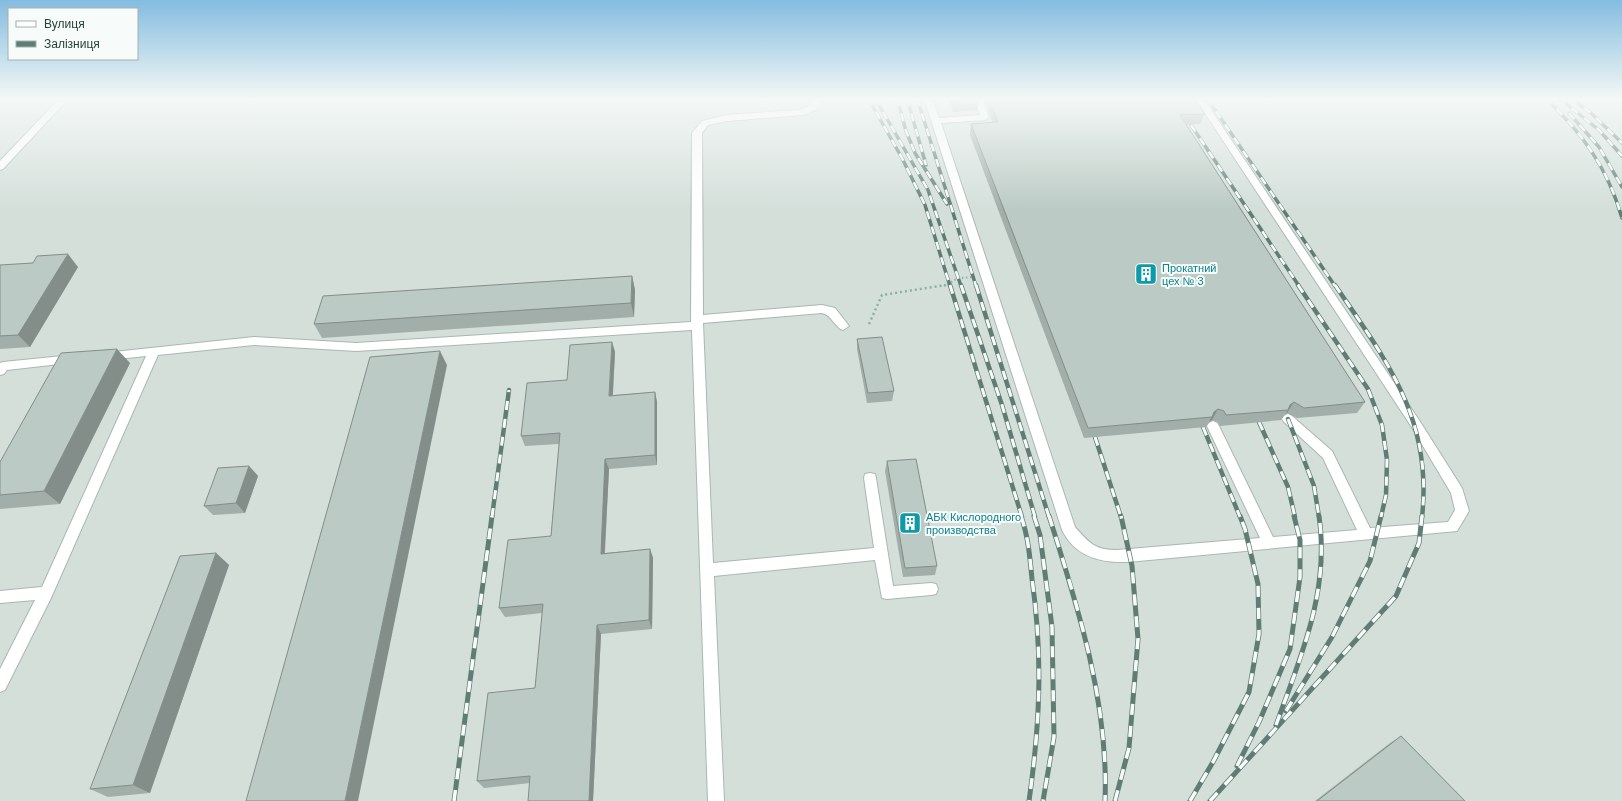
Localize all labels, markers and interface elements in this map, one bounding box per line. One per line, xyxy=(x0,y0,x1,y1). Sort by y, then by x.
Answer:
legend xyxy=(8,8,138,60)
text: Вулиця xyxy=(44,17,85,31)
text: Залізниця xyxy=(44,37,100,51)
building icon: Прокатний цех № 3 xyxy=(1133,261,1159,287)
place label: Прокатний цех № 3 xyxy=(1162,262,1216,287)
building icon: АБК Кислородного производства xyxy=(897,510,923,536)
place label: АБК Кислородного производства xyxy=(926,511,1021,536)

